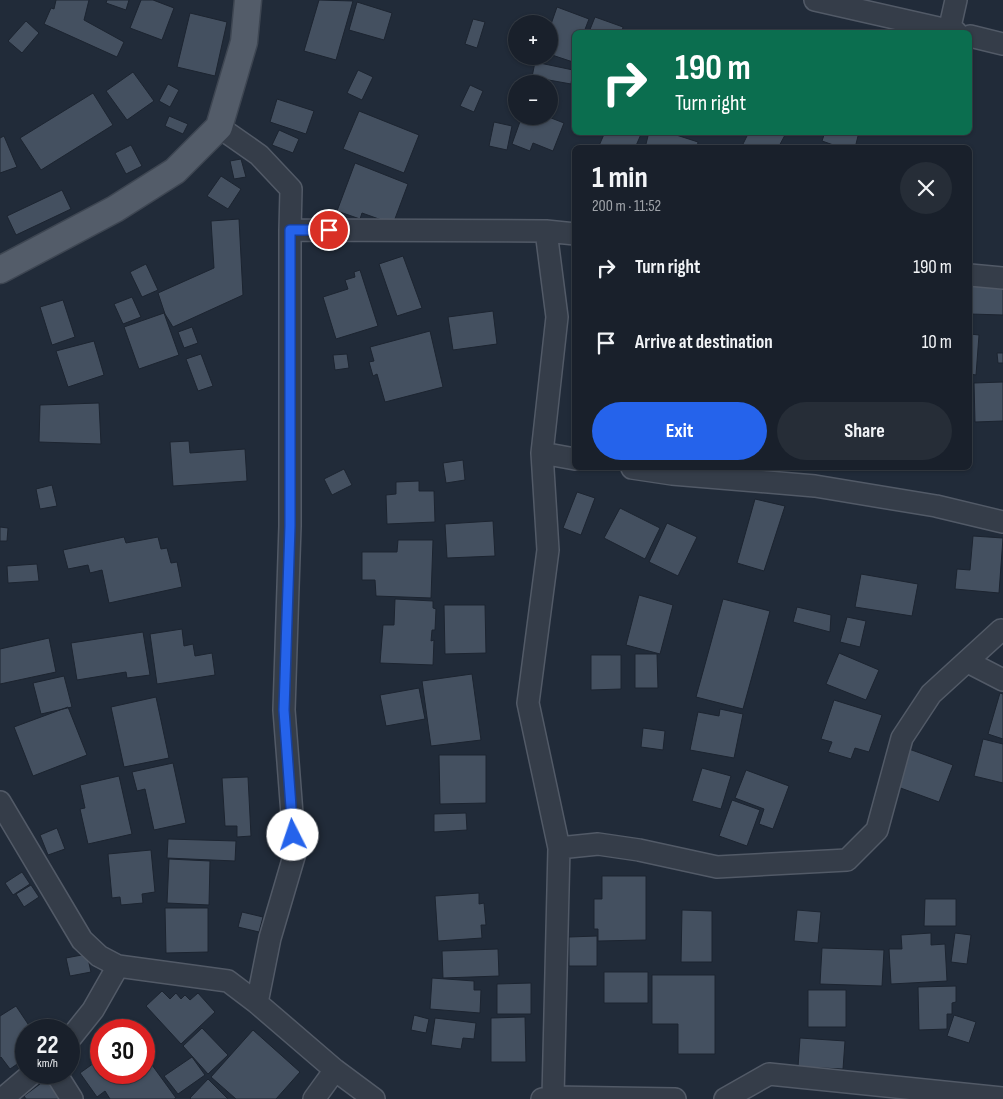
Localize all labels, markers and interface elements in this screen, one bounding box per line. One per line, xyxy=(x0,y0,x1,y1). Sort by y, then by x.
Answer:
map controls xyxy=(508,15,558,125)
button: + xyxy=(508,15,558,65)
text: 190 m xyxy=(675,47,751,90)
icon: right xyxy=(592,50,657,115)
button: − xyxy=(508,75,558,125)
text: Turn right xyxy=(675,90,746,117)
text: 1 min xyxy=(592,160,648,196)
button: close xyxy=(900,162,952,214)
text: 200 m · 11:52 xyxy=(592,197,661,216)
pin xyxy=(308,209,350,251)
icon: arrive xyxy=(315,216,343,244)
icon: right xyxy=(592,254,620,282)
text: Turn right xyxy=(635,256,700,279)
text: 190 m xyxy=(913,256,952,279)
icon: arrive xyxy=(592,329,620,357)
text: Arrive at destination xyxy=(635,331,773,354)
text: 10 m xyxy=(922,331,952,354)
button: Exit xyxy=(592,402,767,460)
button: Share xyxy=(777,402,952,460)
position arrow xyxy=(266,808,318,860)
speed limit sign: 30 xyxy=(90,1019,155,1084)
text: 22 xyxy=(37,1030,58,1061)
text: km/h xyxy=(37,1056,58,1071)

